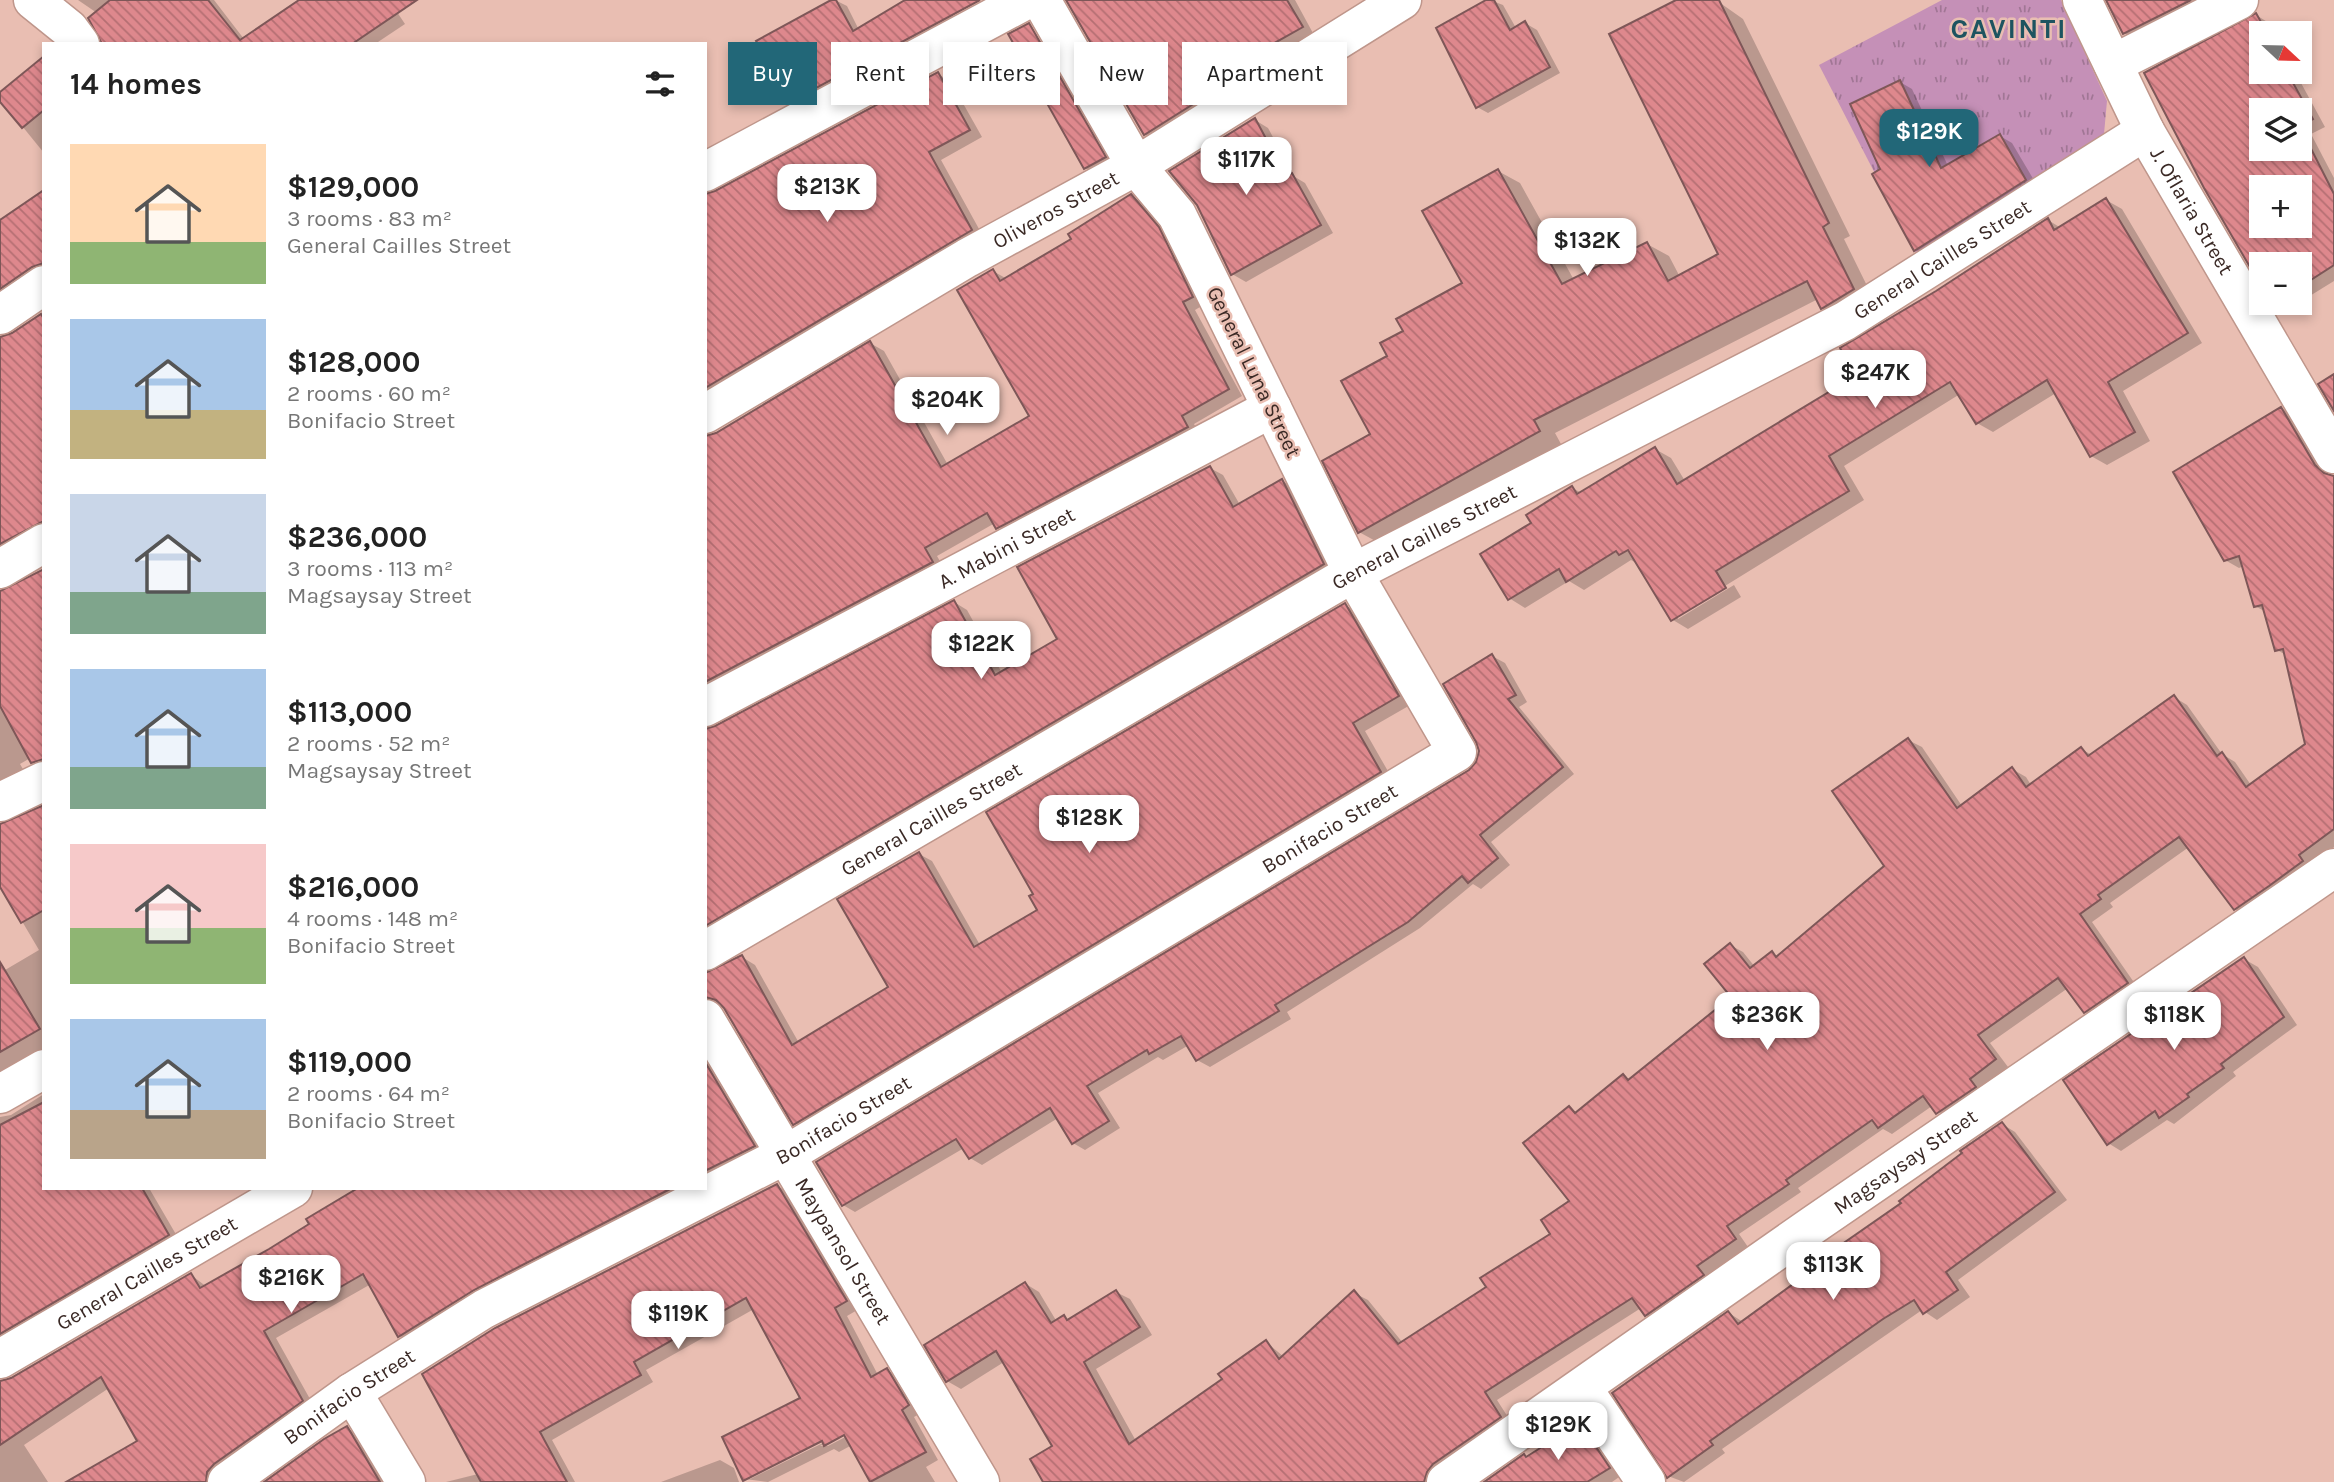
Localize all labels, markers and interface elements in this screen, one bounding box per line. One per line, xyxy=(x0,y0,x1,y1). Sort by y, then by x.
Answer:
district label: CAVINTI xyxy=(1950,12,2068,45)
north arrow xyxy=(2249,21,2312,84)
map controls xyxy=(2249,21,2312,315)
chip: Buy xyxy=(728,42,817,105)
chip: Rent xyxy=(831,42,929,105)
chip: Filters xyxy=(943,42,1060,105)
chip: New xyxy=(1074,42,1168,105)
chip: Apartment xyxy=(1182,42,1347,105)
icon: filters xyxy=(641,65,679,103)
text: 14 homes xyxy=(70,66,202,102)
button: layers xyxy=(2249,98,2312,161)
pin: $129K xyxy=(1880,110,1978,169)
text: $129K xyxy=(1895,118,1963,145)
pin: $117K xyxy=(1197,138,1295,197)
street label: J. Oflaria Street xyxy=(2145,143,2238,279)
text: $117K xyxy=(1217,146,1275,173)
pin: $213K xyxy=(778,164,876,224)
street label: Oliveros Street xyxy=(989,166,1123,254)
text: $129,000 xyxy=(287,169,419,205)
icon: home xyxy=(126,172,210,256)
text: $213K xyxy=(793,173,861,200)
button: + xyxy=(2249,175,2312,238)
street label: General Cailles Street xyxy=(1849,194,2035,324)
text: 3 rooms · 83 m² xyxy=(287,205,452,232)
pin: $132K xyxy=(1538,218,1636,278)
text: $132K xyxy=(1553,227,1621,254)
text: General Cailles Street xyxy=(287,232,511,259)
button: − xyxy=(2249,252,2312,315)
street label: General Luna Street xyxy=(1202,283,1306,461)
text: $128,000 xyxy=(287,344,420,380)
icon: home xyxy=(126,347,210,431)
pin: $247K xyxy=(1826,350,1924,410)
text: $247K xyxy=(1840,359,1910,386)
pin: $204K xyxy=(898,378,996,437)
text: 2 rooms · 60 m² xyxy=(287,380,451,407)
text: $204K xyxy=(910,386,984,413)
text: Bonifacio Street xyxy=(287,407,455,434)
street label: General Cailles Street xyxy=(1327,479,1521,595)
street label: A. Mabini Street xyxy=(934,502,1079,594)
text: $236,000 xyxy=(287,519,427,555)
icon: home xyxy=(126,522,210,606)
text: 3 rooms · 113 m² xyxy=(287,555,453,582)
text: Magsaysay Street xyxy=(287,582,472,609)
pin: $122K xyxy=(932,622,1030,681)
text: $122K xyxy=(948,630,1014,657)
text: $113,000 xyxy=(287,694,412,730)
icon: home xyxy=(126,697,210,781)
text: 2 rooms · 52 m² xyxy=(287,730,450,757)
text: Magsaysay Street xyxy=(287,757,472,784)
street label: General Cailles Street xyxy=(837,757,1026,881)
street label: Bonifacio Street xyxy=(1258,779,1402,878)
pin: $128K xyxy=(1040,796,1138,855)
text: $128K xyxy=(1055,804,1123,831)
text: $216,000 xyxy=(287,869,419,905)
icon: home xyxy=(126,872,210,956)
text: 4 rooms · 148 m² xyxy=(287,905,458,932)
text: Bonifacio Street xyxy=(287,932,455,959)
pin: $236K xyxy=(1718,992,1816,1052)
pin: $118K xyxy=(2125,992,2223,1052)
text: $236K xyxy=(1730,1001,1804,1028)
text: $118K xyxy=(2143,1001,2205,1028)
text: $119,000 xyxy=(287,1044,412,1080)
icon: home xyxy=(126,1047,210,1131)
street label: Bonifacio Street xyxy=(772,1070,915,1170)
text: 2 rooms · 64 m² xyxy=(287,1080,450,1107)
street label: Magsaysay Street xyxy=(1829,1104,1982,1219)
text: Bonifacio Street xyxy=(287,1107,455,1134)
street label: Maypansol Street xyxy=(790,1173,896,1329)
street label: General Cailles Street xyxy=(52,1211,241,1335)
pin: $113K xyxy=(1784,1242,1882,1302)
text: $113K xyxy=(1802,1251,1864,1278)
pin: $216K xyxy=(242,1256,340,1315)
text: $216K xyxy=(258,1264,324,1291)
pin: $119K xyxy=(629,1292,727,1351)
text: $119K xyxy=(647,1300,709,1327)
street label: Bonifacio Street xyxy=(279,1344,419,1450)
pin: $129K xyxy=(1509,1402,1607,1462)
text: $129K xyxy=(1524,1411,1592,1438)

